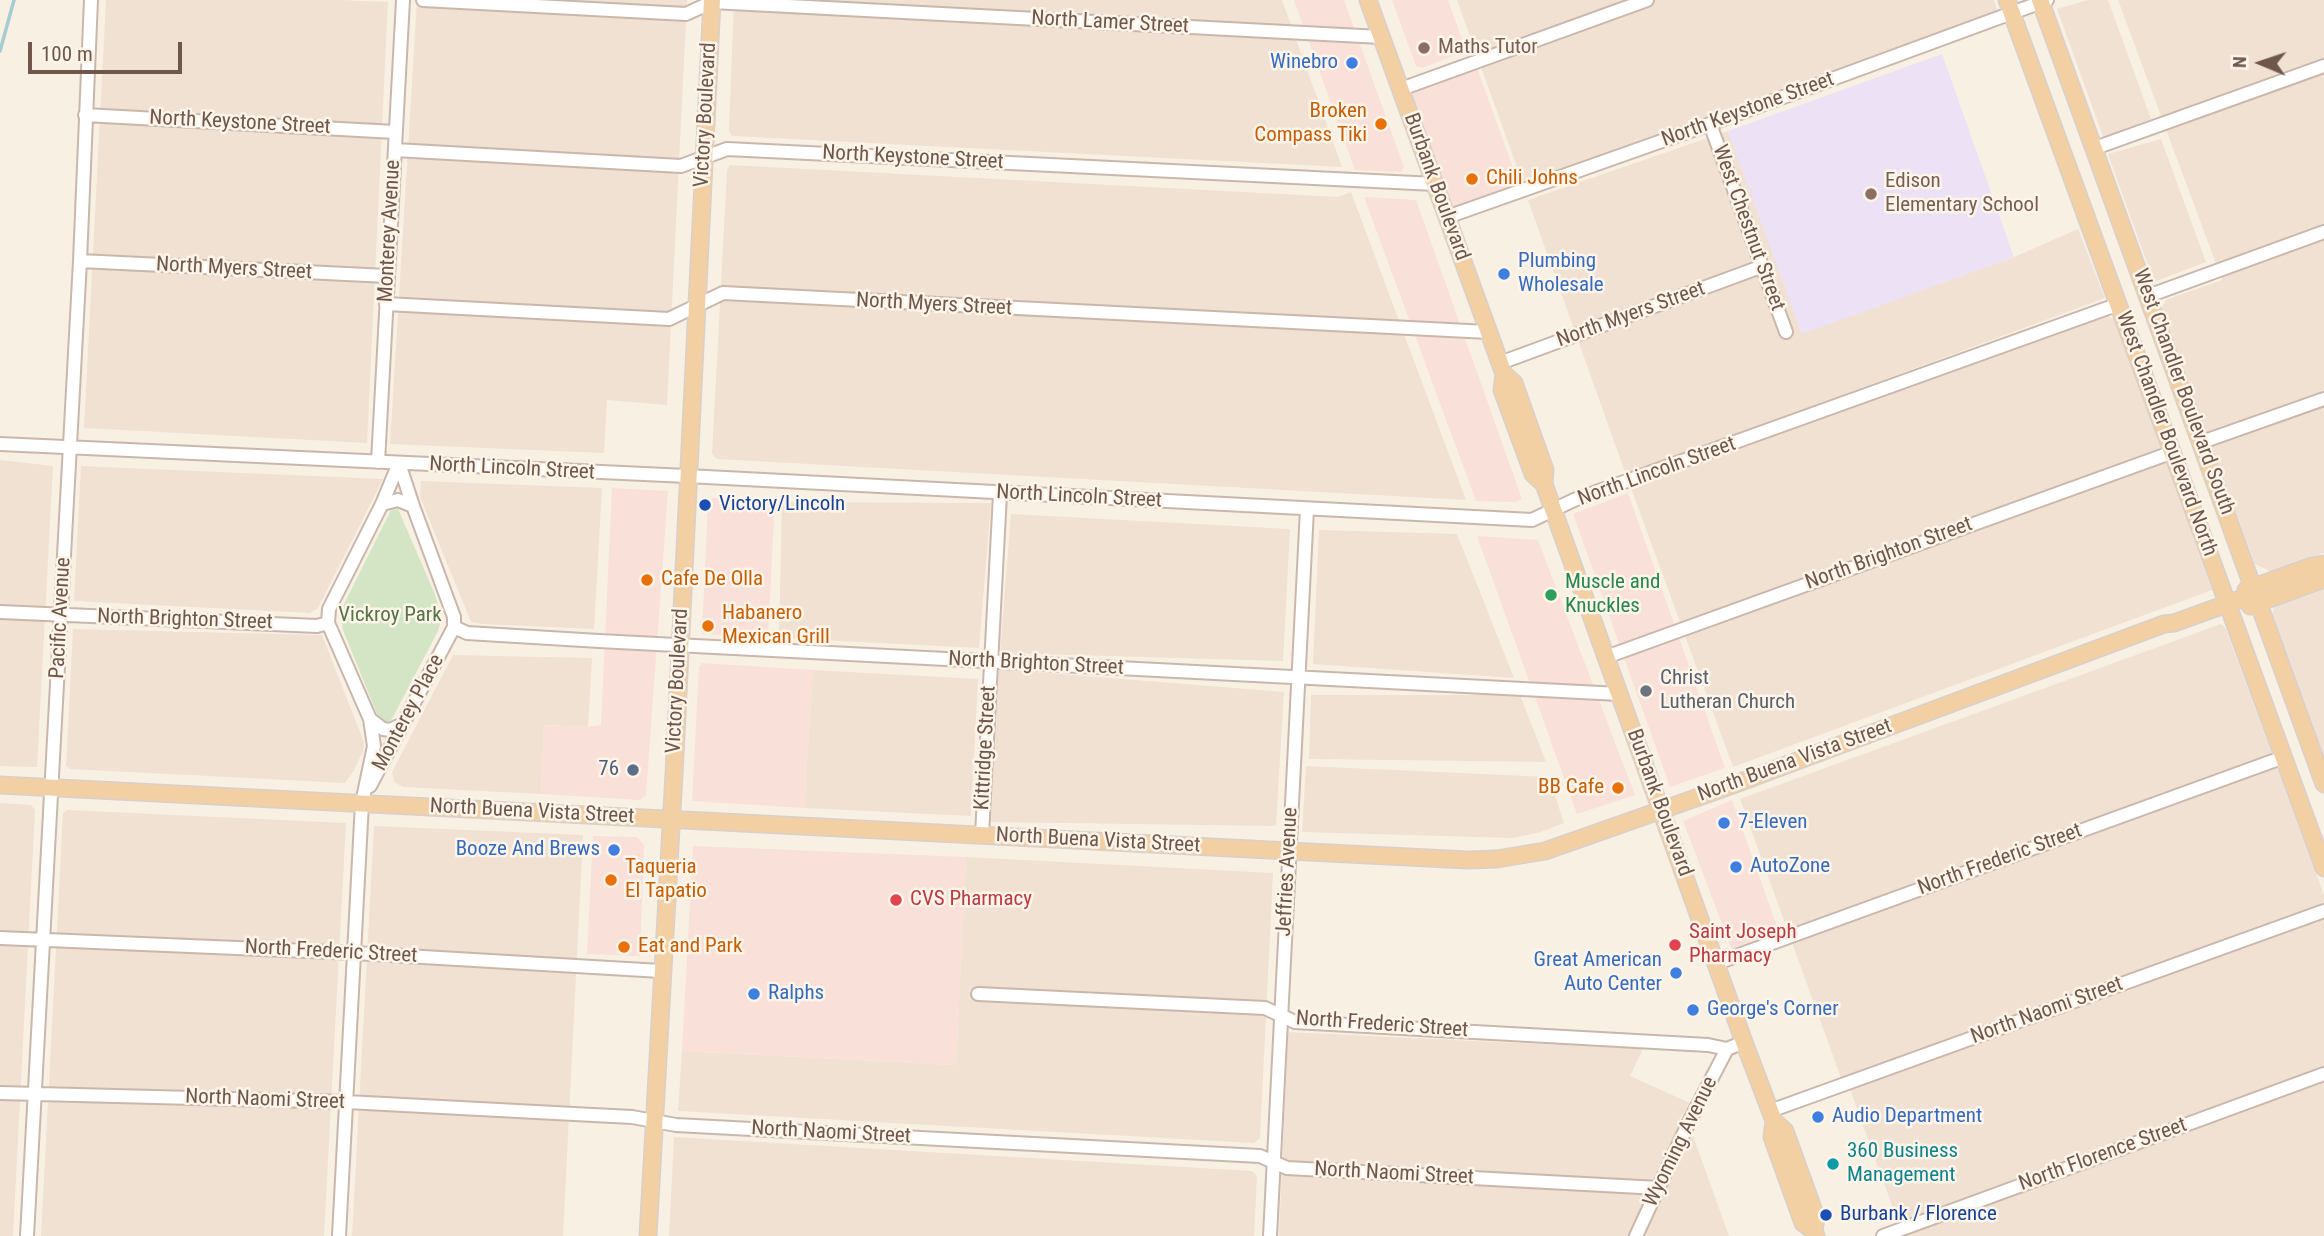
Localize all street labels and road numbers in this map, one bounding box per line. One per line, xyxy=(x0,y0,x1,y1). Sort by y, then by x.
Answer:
street label: North Lamer Street xyxy=(1031,6,1189,40)
street label: Victory Boulevard xyxy=(690,42,722,188)
street label: North Keystone Street xyxy=(1658,67,1838,153)
street label: North Keystone Street xyxy=(149,106,331,140)
street label: Burbank Boulevard xyxy=(1398,110,1474,264)
street label: North Keystone Street xyxy=(822,141,1004,175)
street label: West Chestnut Street xyxy=(1706,142,1790,314)
street label: Monterey Avenue xyxy=(374,159,406,303)
street label: North Myers Street xyxy=(155,252,313,286)
street label: West Chandler Boulevard South xyxy=(2127,266,2239,518)
street label: North Myers Street xyxy=(1553,276,1709,354)
street label: North Myers Street xyxy=(855,288,1013,322)
street label: West Chandler Boulevard North xyxy=(2110,308,2222,560)
street label: North Lincoln Street xyxy=(1575,432,1739,512)
street label: North Lincoln Street xyxy=(429,452,595,486)
street label: North Lincoln Street xyxy=(996,480,1162,514)
street label: North Brighton Street xyxy=(1802,512,1976,596)
street label: Pacific Avenue xyxy=(45,557,77,679)
street label: North Brighton Street xyxy=(97,604,273,636)
street label: Victory Boulevard xyxy=(662,608,694,754)
street label: North Brighton Street xyxy=(948,647,1124,681)
street label: Monterey Place xyxy=(368,650,450,776)
street label: Kittridge Street xyxy=(970,685,1002,811)
street label: North Buena Vista Street xyxy=(1695,714,1895,808)
street label: Burbank Boulevard xyxy=(1621,726,1697,880)
street label: North Buena Vista Street xyxy=(429,794,635,830)
street label: Jeffries Avenue xyxy=(1272,807,1304,937)
street label: North Frederic Street xyxy=(1915,819,2085,901)
street label: North Buena Vista Street xyxy=(995,823,1201,859)
street label: North Frederic Street xyxy=(244,935,418,969)
street label: North Naomi Street xyxy=(1968,972,2126,1050)
street label: North Frederic Street xyxy=(1295,1006,1469,1044)
street label: Wyoming Avenue xyxy=(1639,1073,1723,1211)
street label: North Naomi Street xyxy=(185,1085,345,1115)
street label: North Florence Street xyxy=(2016,1113,2190,1197)
street label: North Naomi Street xyxy=(750,1116,912,1150)
street label: North Naomi Street xyxy=(1313,1157,1475,1191)

